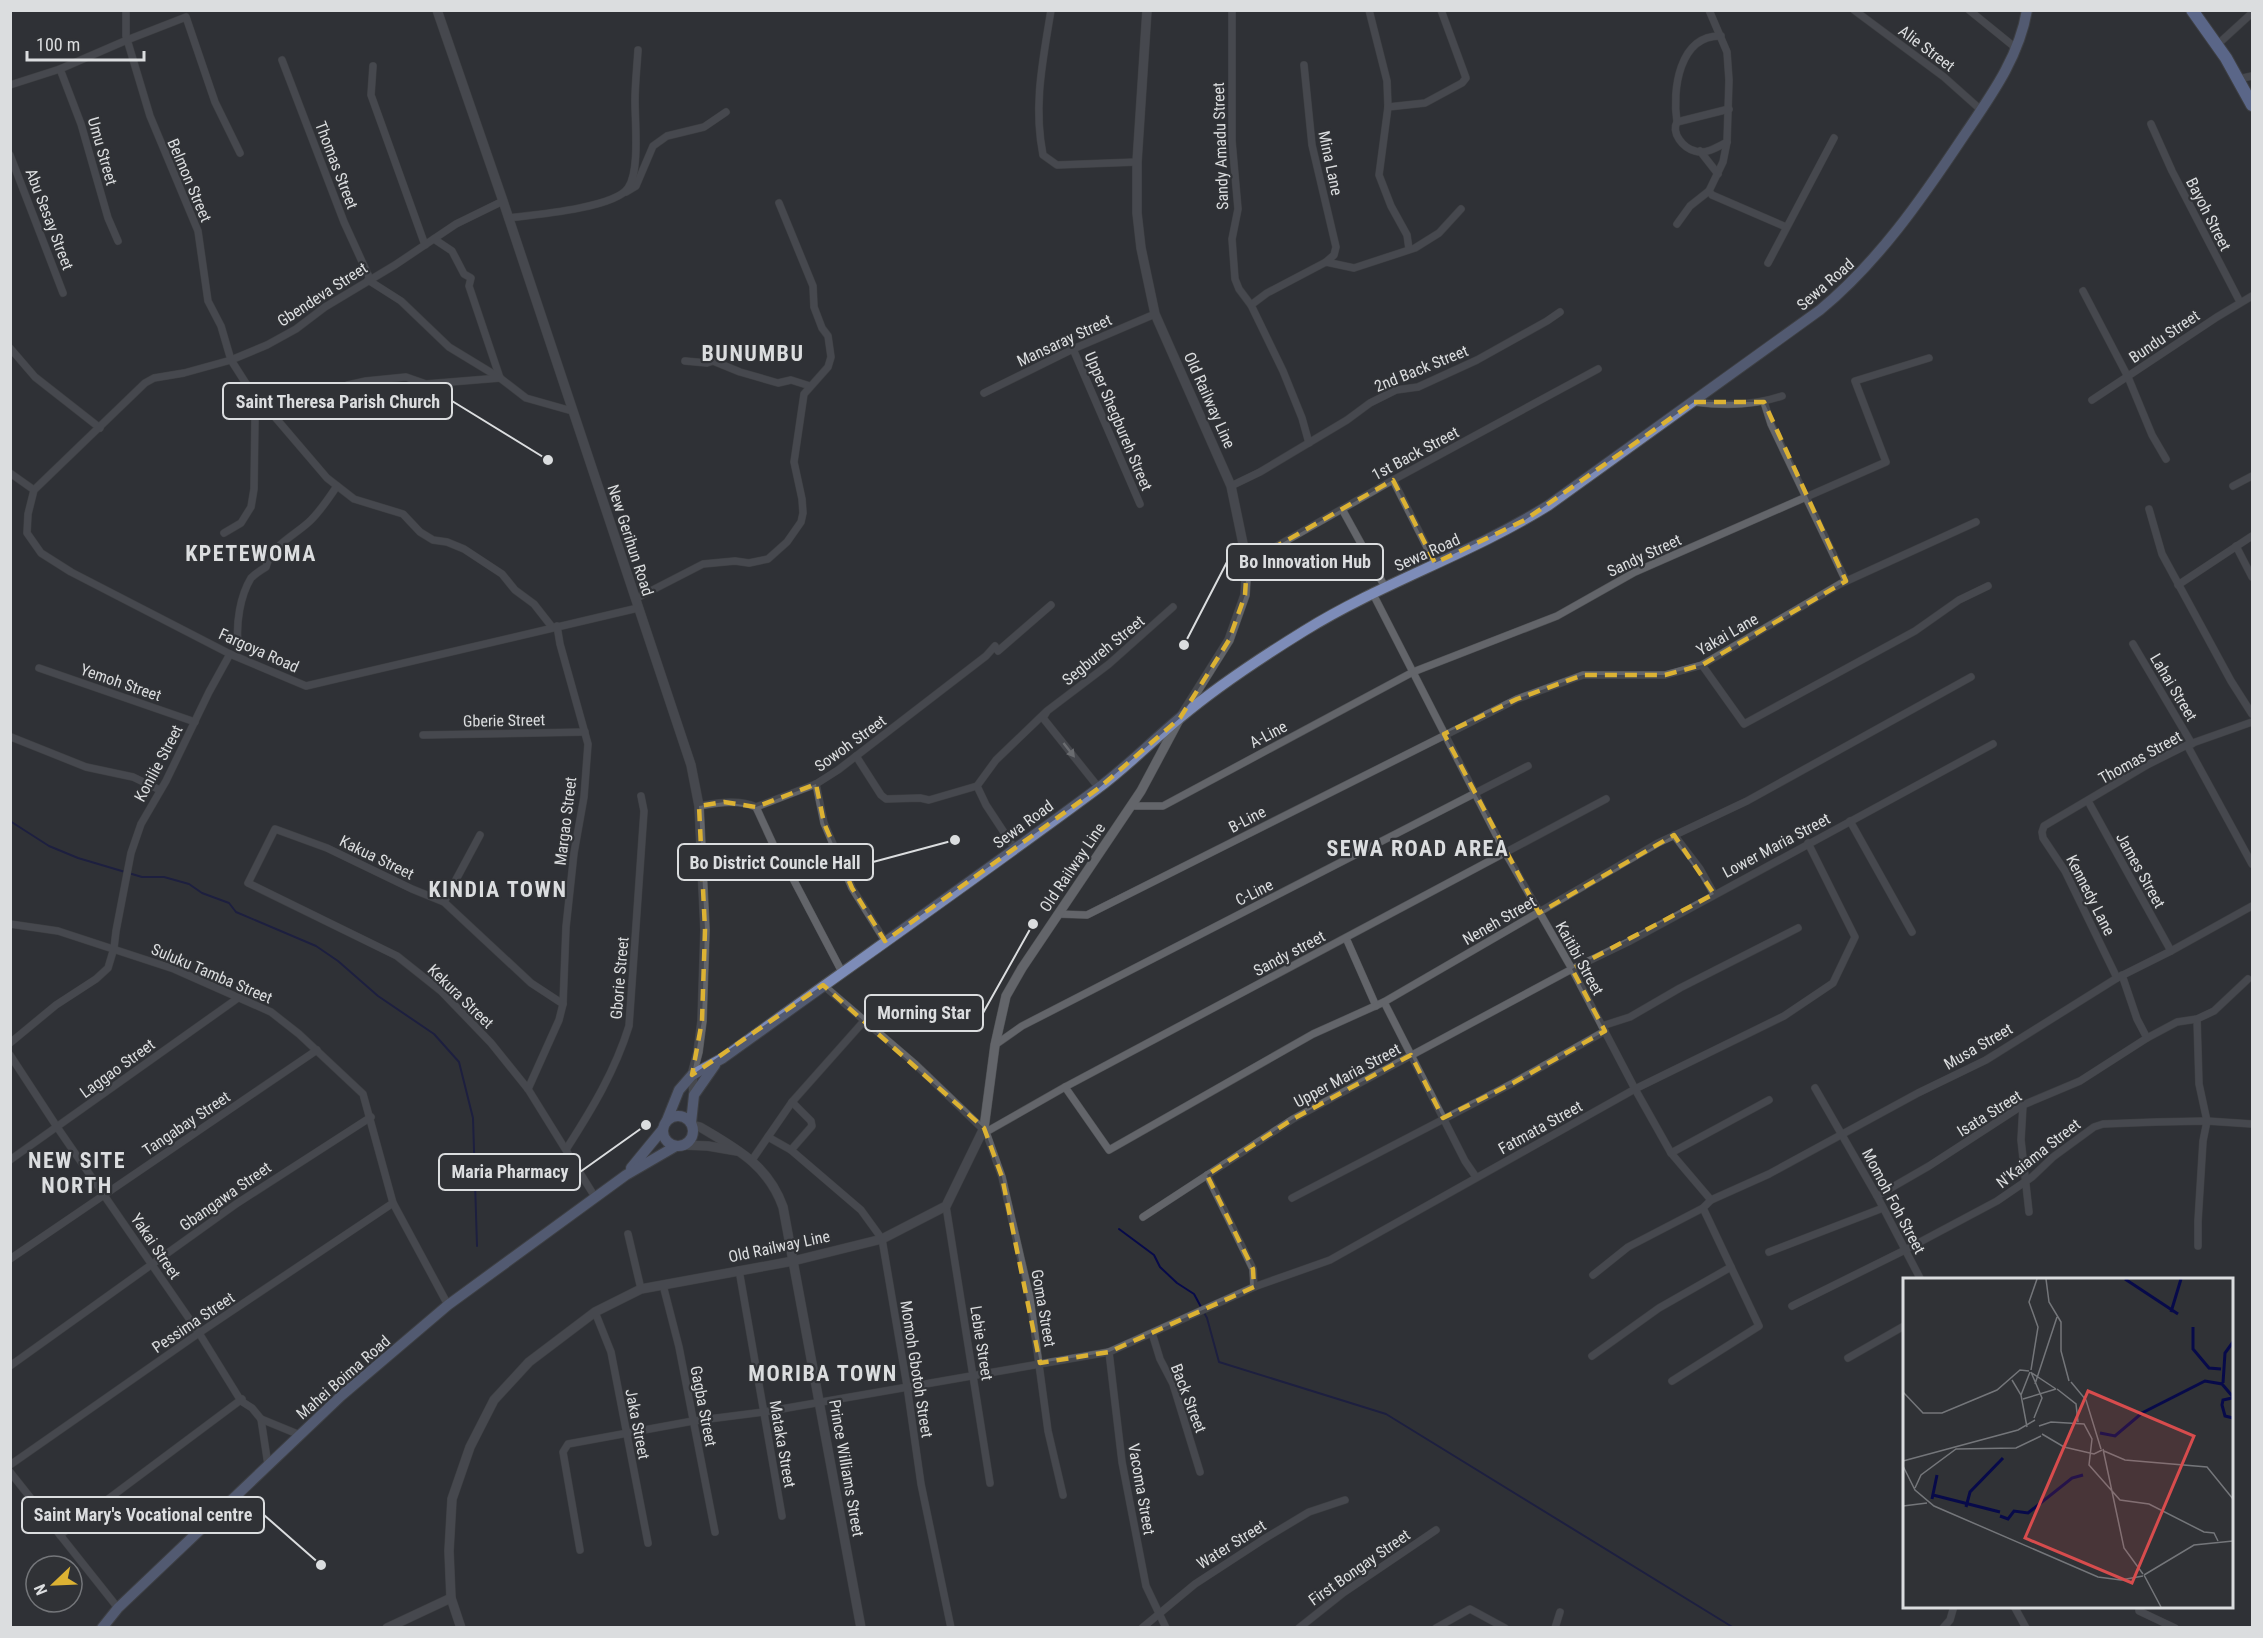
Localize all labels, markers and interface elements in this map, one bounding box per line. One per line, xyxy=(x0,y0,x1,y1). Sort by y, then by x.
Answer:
street label: Alie Street xyxy=(1895,21,1959,76)
scale bar xyxy=(27,24,144,62)
text: 100 m xyxy=(36,34,80,55)
street label: Sandy Amadu Street xyxy=(1209,82,1232,210)
street label: Umu Street xyxy=(84,115,121,188)
street label: Thomas Street xyxy=(311,119,362,212)
street label: Mina Lane xyxy=(1314,129,1347,197)
street label: Belmon Street xyxy=(163,136,216,225)
street label: Abu Sesay Street xyxy=(21,166,78,273)
street label: Bayoh Street xyxy=(2182,174,2235,254)
street label: Sewa Road xyxy=(1793,254,1858,314)
street label: Gbendeva Street xyxy=(274,258,371,331)
street label: Bundu Street xyxy=(2125,306,2203,367)
street label: Mansaray Street xyxy=(1014,310,1115,371)
district label: BUNUMBU xyxy=(701,341,805,366)
street label: 2nd Back Street xyxy=(1372,341,1471,396)
street label: Upper Shegbureh Street xyxy=(1081,349,1156,494)
street label: Old Railway Line xyxy=(1180,349,1239,451)
callout: Saint Theresa Parish Church xyxy=(223,383,452,419)
text: Saint Theresa Parish Church xyxy=(236,391,440,412)
street label: 1st Back Street xyxy=(1368,422,1462,484)
street label: New Gerihun Road xyxy=(604,482,657,598)
street label: Sewa Road xyxy=(1392,530,1463,575)
street label: Sandy Street xyxy=(1604,530,1684,581)
district label: KPETEWOMA xyxy=(185,541,317,566)
callout: Bo Innovation Hub xyxy=(1227,544,1383,580)
text: Bo Innovation Hub xyxy=(1239,551,1371,572)
street label: Yakai Lane xyxy=(1693,609,1762,660)
street label: Segbureh Street xyxy=(1058,611,1149,689)
street label: Fargoya Road xyxy=(216,624,302,677)
street label: Lahai Street xyxy=(2146,650,2201,725)
street label: Yemoh Street xyxy=(78,660,164,705)
street label: Gberie Street xyxy=(463,710,545,731)
street label: Sowoh Street xyxy=(811,711,890,776)
street label: A-Line xyxy=(1246,717,1290,752)
street label: Konilie Street xyxy=(130,721,187,805)
street label: Thomas Street xyxy=(2095,727,2185,788)
one-way arrow xyxy=(1062,742,1074,757)
street label: Margao Street xyxy=(551,775,580,867)
street label: Sewa Road xyxy=(990,796,1057,853)
street label: B-Line xyxy=(1225,802,1269,837)
street label: Lower Maria Street xyxy=(1719,809,1834,882)
street label: Old Railway Line xyxy=(1036,819,1109,915)
street label: James Street xyxy=(2112,829,2169,912)
street label: Kakua Street xyxy=(337,831,417,884)
district label: SEWA ROAD AREA xyxy=(1326,836,1510,861)
callout: Bo District Councle Hall xyxy=(678,844,873,880)
text: Bo District Councle Hall xyxy=(689,852,861,873)
street label: Kennedy Lane xyxy=(2062,852,2119,939)
street label: C-Line xyxy=(1232,875,1276,910)
district label: KINDIA TOWN xyxy=(428,877,568,902)
street label: Neneh Street xyxy=(1459,892,1540,949)
street label: Kaitibi Street xyxy=(1552,918,1608,999)
street label: Sandy street xyxy=(1250,927,1329,980)
street label: Gborie Street xyxy=(606,936,633,1020)
street label: Suluku Tamba Street xyxy=(148,939,275,1008)
street label: Kekura Street xyxy=(424,960,498,1033)
callout: Morning Star xyxy=(865,995,983,1031)
text: Morning Star xyxy=(877,1002,971,1023)
street label: Musa Street xyxy=(1941,1019,2016,1074)
street label: Laggao Street xyxy=(76,1035,159,1102)
street label: Upper Maria Street xyxy=(1291,1039,1404,1112)
street label: Isata Street xyxy=(1953,1086,2025,1141)
street label: Tangabay Street xyxy=(139,1087,234,1160)
street label: Fatmata Street xyxy=(1495,1096,1586,1158)
street label: N'Kaiama Street xyxy=(1993,1115,2084,1192)
street label: Momoh Foh Street xyxy=(1858,1146,1929,1257)
district label: NEW SITE NORTH xyxy=(28,1148,126,1198)
callout: Maria Pharmacy xyxy=(439,1154,580,1190)
street label: Gbangawa Street xyxy=(176,1158,275,1235)
text: Maria Pharmacy xyxy=(452,1161,568,1182)
street label: Yakai Street xyxy=(127,1210,185,1283)
street label: Old Railway Line xyxy=(727,1226,832,1267)
street label: Goma Street xyxy=(1027,1268,1060,1349)
inset map xyxy=(1903,1278,2233,1608)
street label: Pessima Street xyxy=(148,1288,238,1357)
street label: Momoh Gbotoh Street xyxy=(896,1299,937,1439)
street label: Lebie Street xyxy=(966,1304,997,1382)
street label: Mahei Boima Road xyxy=(292,1331,394,1423)
district label: MORIBA TOWN xyxy=(748,1361,898,1386)
street label: Back Street xyxy=(1167,1361,1210,1436)
street label: Gagba Street xyxy=(686,1364,721,1448)
street label: Jaka Street xyxy=(621,1387,654,1461)
street label: Prince Williams Street xyxy=(825,1398,868,1538)
street label: Mataka Street xyxy=(765,1399,800,1489)
street label: Vacoma Street xyxy=(1124,1442,1159,1537)
callout: Saint Mary's Vocational centre xyxy=(22,1497,264,1533)
text: Saint Mary's Vocational centre xyxy=(34,1504,253,1525)
street label: Water Street xyxy=(1193,1516,1270,1573)
street label: First Bongay Street xyxy=(1305,1525,1414,1610)
north arrow xyxy=(24,1554,84,1614)
text: N xyxy=(30,1581,51,1598)

